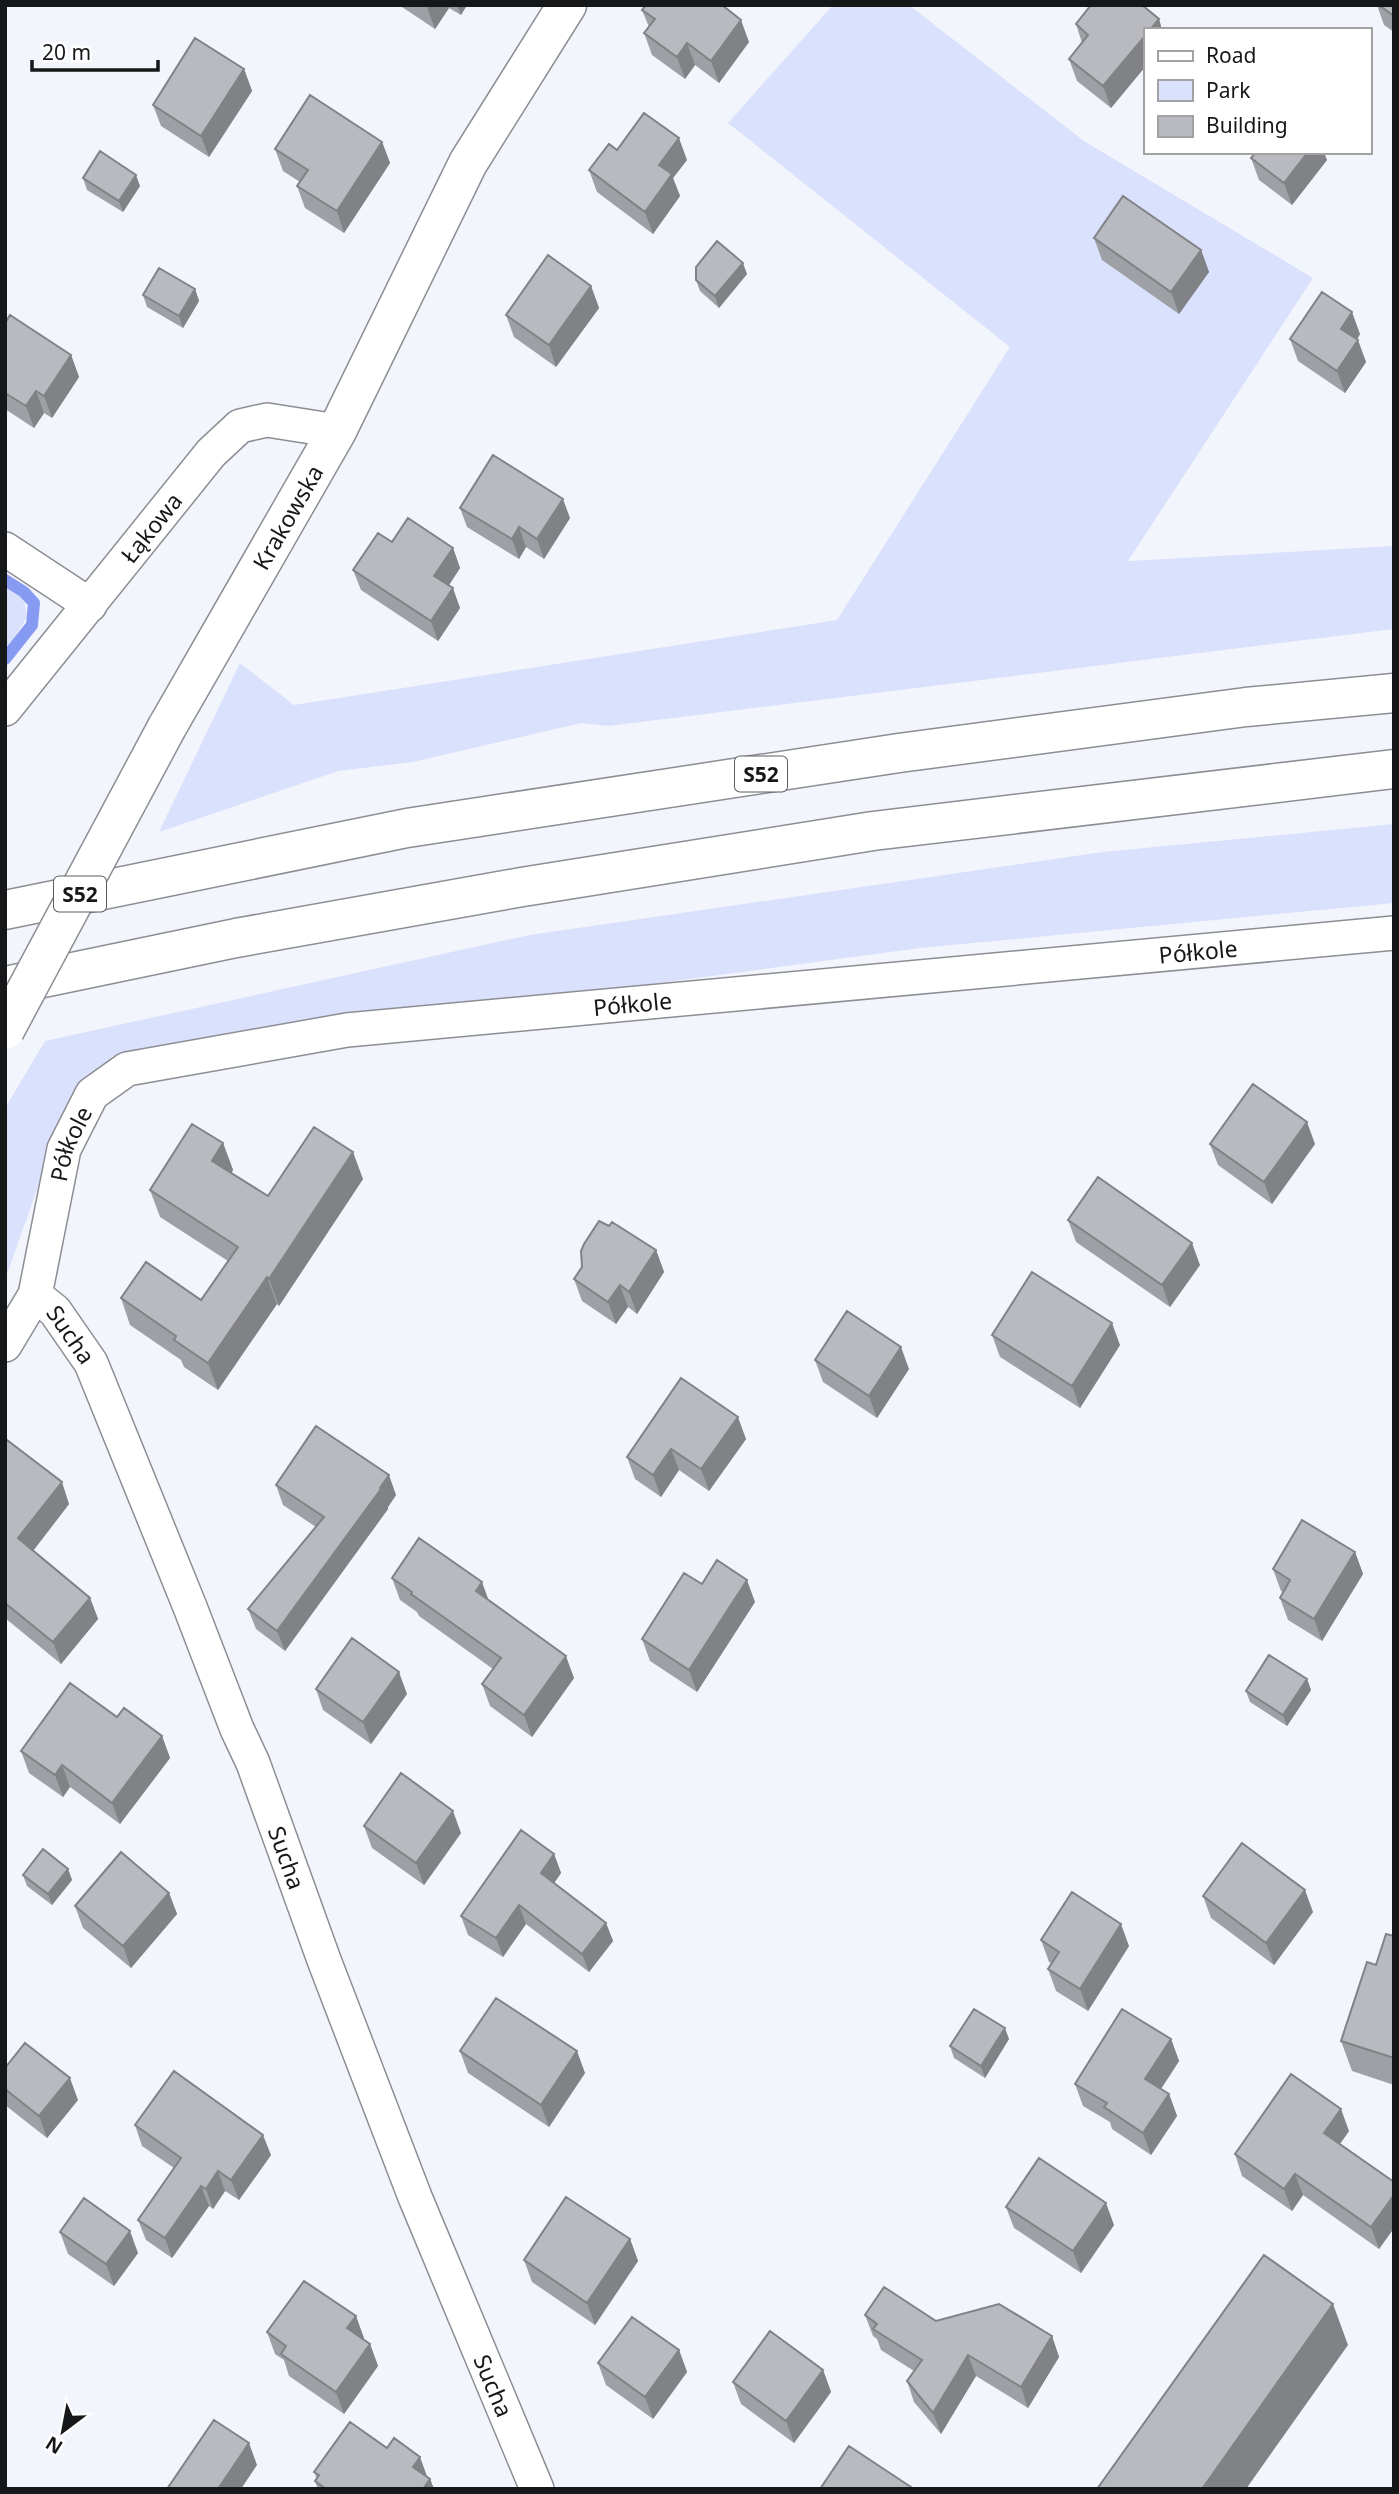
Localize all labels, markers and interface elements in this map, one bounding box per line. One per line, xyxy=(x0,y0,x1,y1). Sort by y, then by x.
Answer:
scale bar xyxy=(32,28,158,72)
legend xyxy=(1144,28,1371,154)
text: 20 m xyxy=(42,38,91,66)
text: Road xyxy=(1206,41,1256,69)
text: Park xyxy=(1206,76,1251,104)
text: Building xyxy=(1206,111,1288,139)
street label: Krakowska xyxy=(245,459,330,576)
street label: Łąkowa xyxy=(113,486,189,569)
road number: S52 xyxy=(735,756,787,792)
road number: S52 xyxy=(54,876,106,912)
street label: Półkole xyxy=(1157,932,1239,971)
street label: Półkole xyxy=(592,984,673,1023)
street label: Półkole xyxy=(42,1100,99,1184)
street label: Sucha xyxy=(39,1298,103,1370)
street label: Sucha xyxy=(261,1822,313,1894)
street label: Sucha xyxy=(466,2349,521,2422)
north arrow xyxy=(28,2396,98,2466)
text: N xyxy=(41,2430,67,2461)

